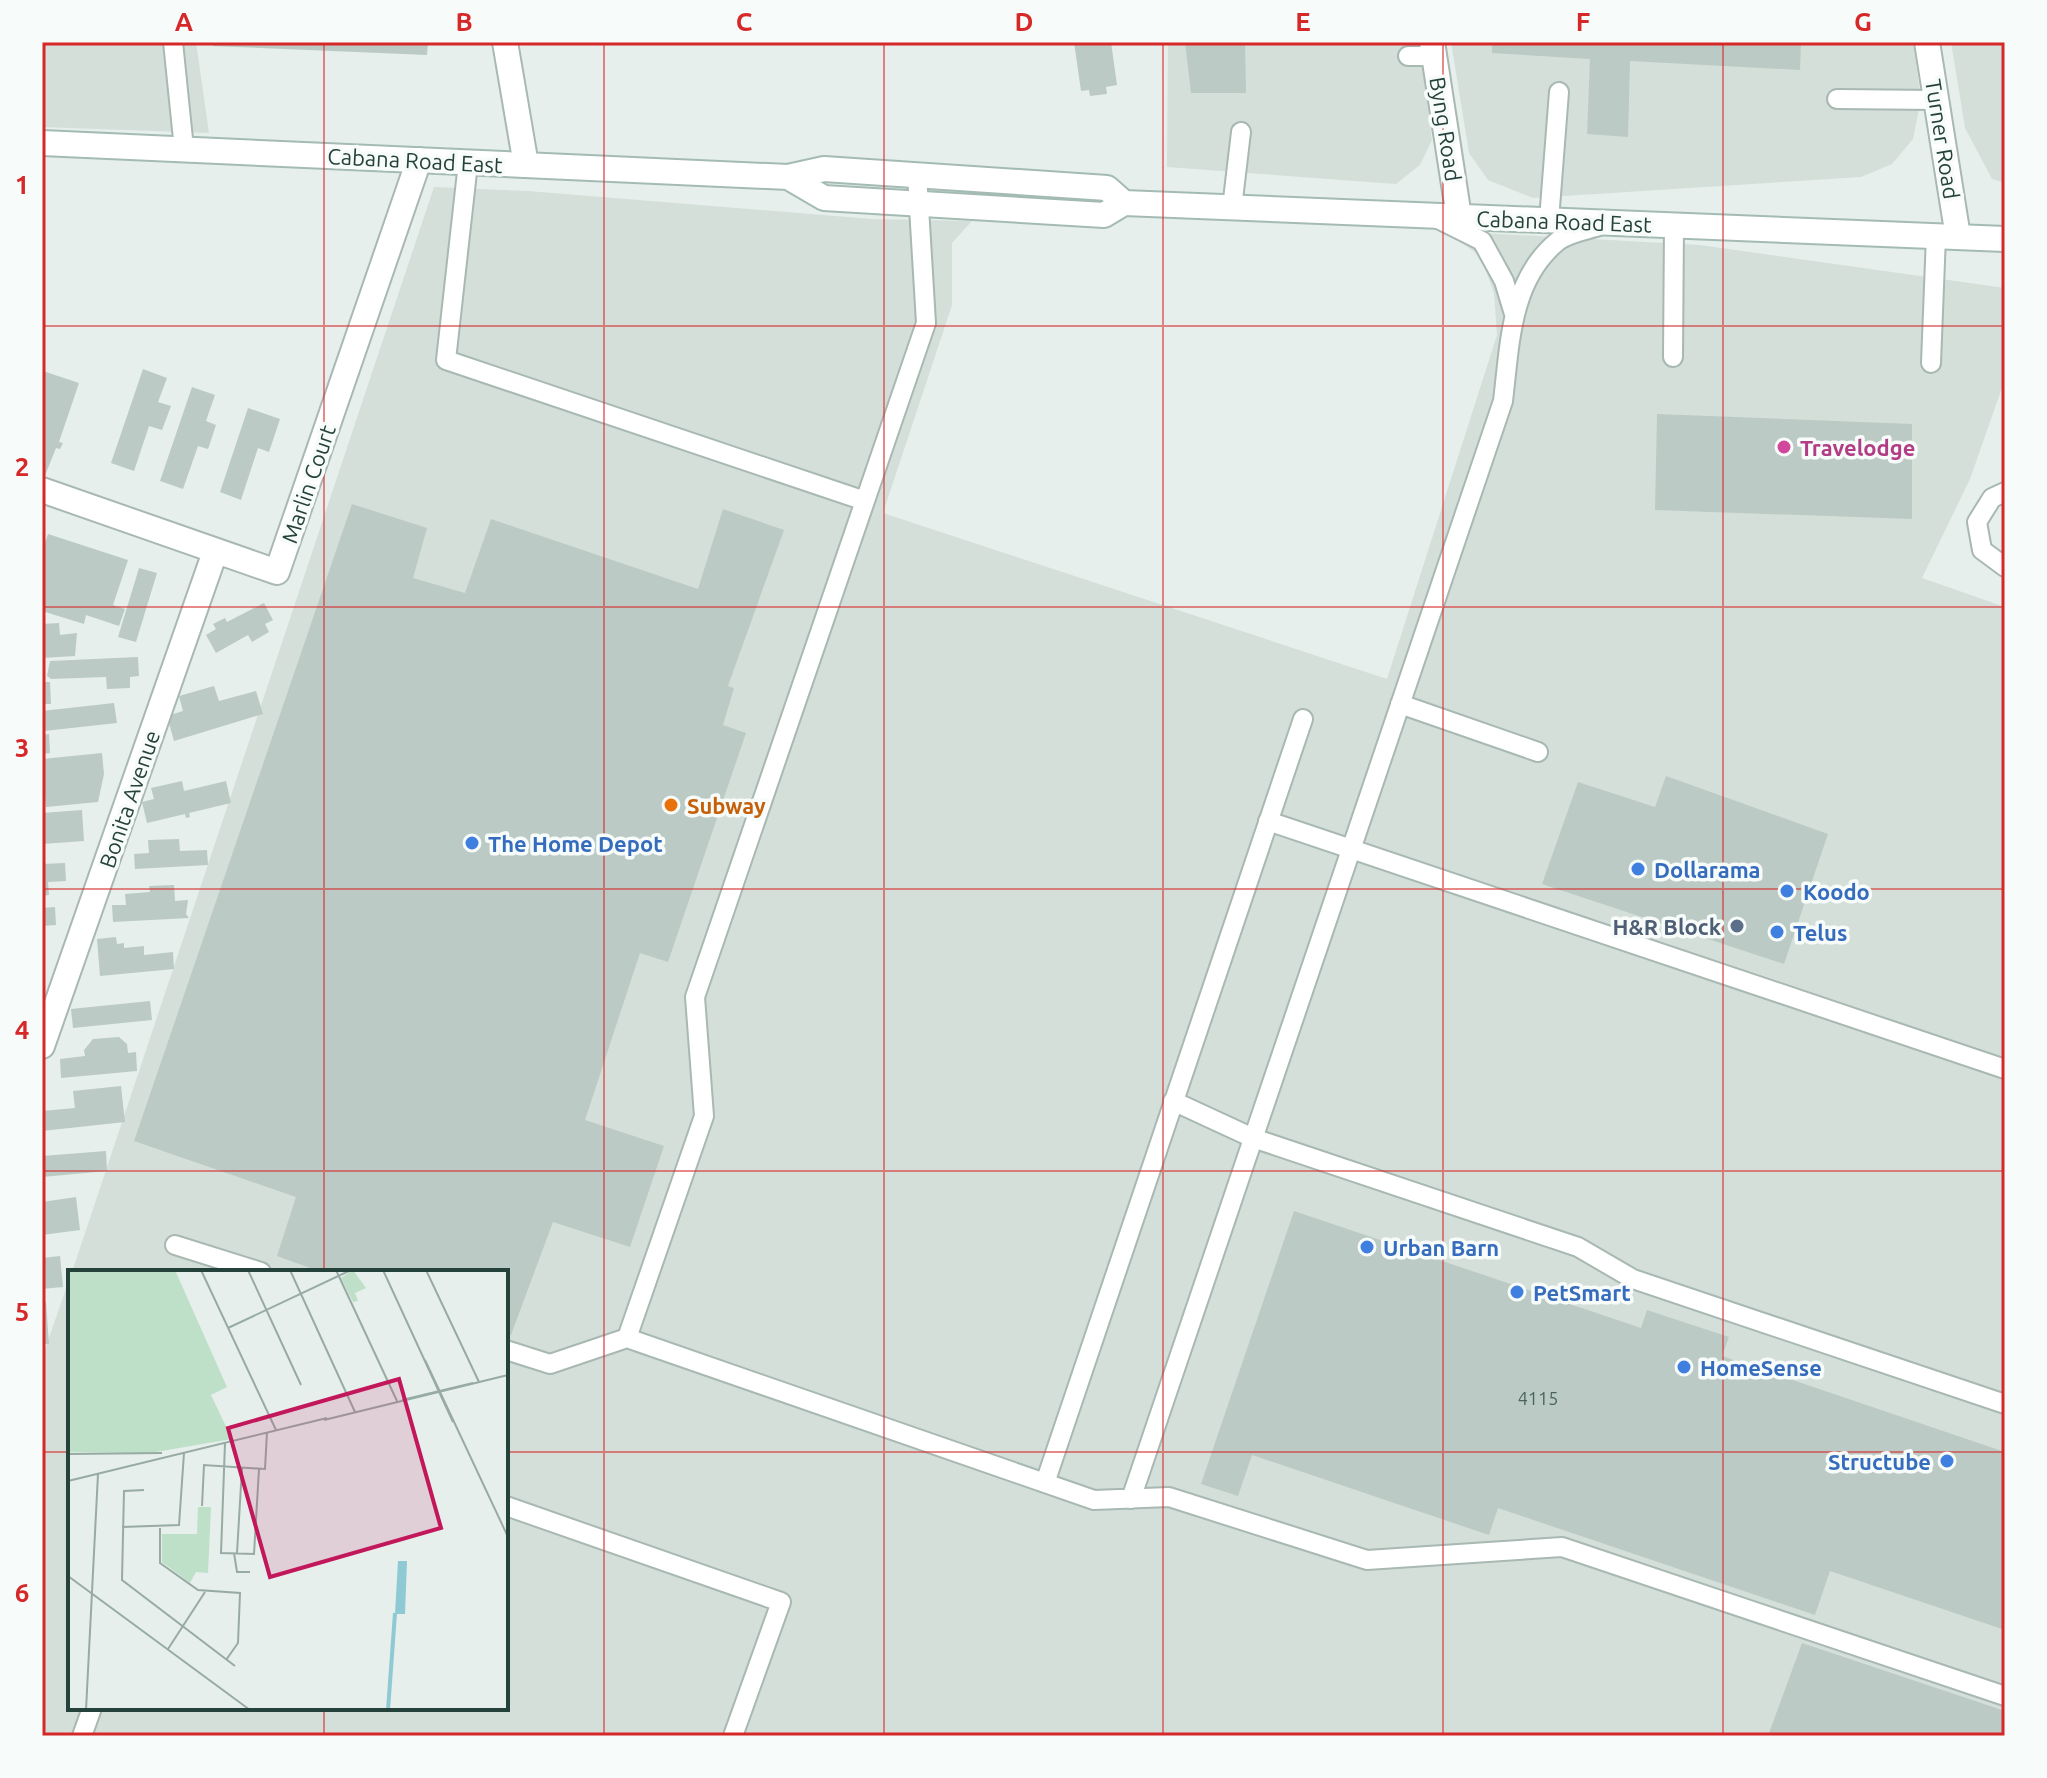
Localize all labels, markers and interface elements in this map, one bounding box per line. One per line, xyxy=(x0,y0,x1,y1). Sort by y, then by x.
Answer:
text: A xyxy=(175,7,194,36)
text: B xyxy=(455,7,473,36)
text: C xyxy=(736,7,753,36)
text: D xyxy=(1015,7,1033,36)
text: E xyxy=(1295,7,1311,36)
text: F xyxy=(1576,7,1590,36)
text: G xyxy=(1854,7,1872,36)
street label: Byng Road xyxy=(1425,75,1467,183)
street label: Turner Road xyxy=(1921,77,1965,201)
street label: Cabana Road East xyxy=(327,143,504,177)
text: 1 xyxy=(15,170,29,199)
street label: Cabana Road East xyxy=(1476,205,1652,237)
street label: Marlin Court xyxy=(276,421,340,546)
place label: Travelodge xyxy=(1800,435,1915,460)
marker: Travelodge xyxy=(1775,438,1793,456)
text: 2 xyxy=(15,452,29,481)
street label: Bonita Avenue xyxy=(94,727,164,871)
text: 3 xyxy=(15,733,29,762)
place label: Subway xyxy=(687,793,766,818)
marker: Subway xyxy=(662,796,680,814)
place label: The Home Depot xyxy=(488,831,663,856)
marker: The Home Depot xyxy=(463,834,481,852)
place label: Dollarama xyxy=(1654,857,1761,882)
marker: Dollarama xyxy=(1629,860,1647,878)
place label: Koodo xyxy=(1803,879,1870,904)
marker: Koodo xyxy=(1778,882,1796,900)
place label: H&R Block xyxy=(1613,914,1722,939)
marker: H&R Block xyxy=(1728,917,1746,935)
place label: Telus xyxy=(1793,920,1847,945)
marker: Telus xyxy=(1768,923,1786,941)
text: 4 xyxy=(15,1015,29,1044)
place label: Urban Barn xyxy=(1383,1235,1499,1260)
marker: Urban Barn xyxy=(1358,1238,1376,1256)
inset map xyxy=(68,1270,508,1710)
place label: PetSmart xyxy=(1533,1280,1631,1305)
marker: PetSmart xyxy=(1508,1283,1526,1301)
text: 5 xyxy=(15,1297,29,1326)
place label: HomeSense xyxy=(1700,1355,1822,1380)
marker: HomeSense xyxy=(1675,1358,1693,1376)
house number: 4115 xyxy=(1518,1388,1558,1408)
place label: Structube xyxy=(1828,1449,1931,1474)
marker: Structube xyxy=(1938,1452,1956,1470)
text: 6 xyxy=(15,1578,29,1607)

